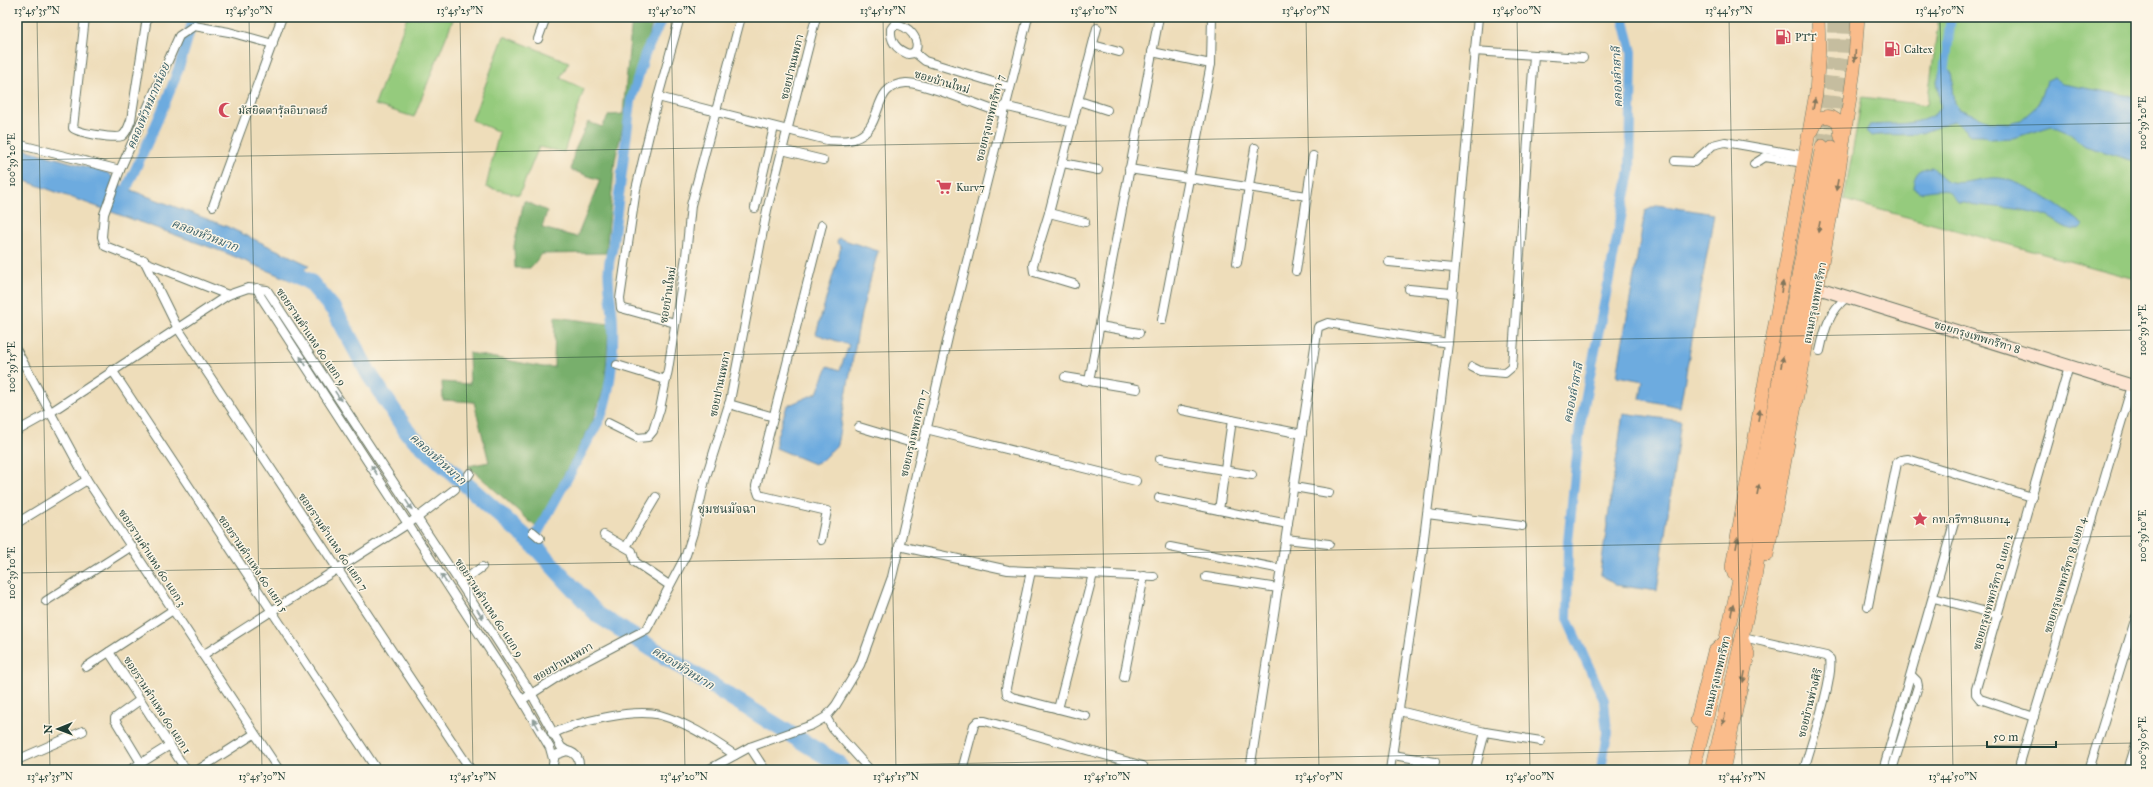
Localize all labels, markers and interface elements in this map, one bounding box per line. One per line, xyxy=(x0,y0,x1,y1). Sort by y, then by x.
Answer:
text: 13°45'35"N xyxy=(14,5,61,17)
text: 13°45'30"N xyxy=(225,5,273,17)
text: 13°45'25"N xyxy=(437,5,484,17)
text: 13°45'20"N xyxy=(648,5,697,17)
text: 13°45'15"N xyxy=(860,5,906,17)
text: 13°45'10"N xyxy=(1070,5,1118,17)
text: 13°45'05"N xyxy=(1282,5,1330,17)
text: 13°45'00"N xyxy=(1492,5,1542,17)
text: 13°44'55"N xyxy=(1705,5,1753,17)
text: 13°44'50"N xyxy=(1916,5,1965,17)
fuel station icon: PTT xyxy=(1774,28,1792,46)
place label: PTT xyxy=(1795,31,1817,44)
street label: ซอยปานนพภา xyxy=(778,33,806,101)
fuel station icon: Caltex xyxy=(1883,40,1901,58)
place label: Caltex xyxy=(1904,43,1933,56)
water label: คลองลำสาลี xyxy=(1609,44,1625,108)
one-way arrow xyxy=(1851,50,1858,62)
water label: คลองหัวหมากน้อย xyxy=(124,60,173,151)
street label: ซอยบ้านใหม่ xyxy=(913,66,972,97)
street label: ซอยกรุงเทพกรีฑา 7 xyxy=(973,73,1008,163)
text: 100°39'20"E xyxy=(2137,96,2149,150)
one-way arrow xyxy=(1811,98,1817,110)
mosque icon: มัสยิดดารุ้ลอิบาดะฮ์ xyxy=(217,101,235,119)
place label: มัสยิดดารุ้ลอิบาดะฮ์ xyxy=(238,104,328,118)
text: 100°39'20"E xyxy=(6,133,18,187)
supermarket icon: Kurv7 xyxy=(935,178,953,196)
one-way arrow xyxy=(1833,178,1839,191)
place label: Kurv7 xyxy=(956,181,985,194)
water label: คลองหัวหมาก xyxy=(170,216,241,254)
one-way arrow xyxy=(1815,221,1821,233)
street label: ถนนกรุงเทพกรีฑา xyxy=(1801,261,1830,345)
street label: ซอยบ้านใหม่ xyxy=(656,266,679,324)
one-way arrow xyxy=(1779,281,1785,293)
street label: ซอยรามคำแหง 60 แยก 9 xyxy=(273,286,349,388)
text: 100°39'15"E xyxy=(2137,304,2149,356)
street label: ซอยกรุงเทพกรีฑา 8 xyxy=(1932,318,2022,357)
text: 100°39'15"E xyxy=(6,341,18,393)
street label: ซอยปานนพภา xyxy=(707,350,733,418)
one-way arrow xyxy=(299,356,307,366)
one-way arrow xyxy=(1779,356,1785,368)
water label: คลองลำสาลี xyxy=(1560,360,1586,424)
street label: ซอยกรุงเทพกรีฑา 7 xyxy=(898,388,931,478)
one-way arrow xyxy=(334,390,341,402)
one-way arrow xyxy=(1757,409,1763,421)
water label: คลองหัวหมาก xyxy=(407,430,469,488)
one-way arrow xyxy=(370,465,378,475)
one-way arrow xyxy=(1755,484,1761,496)
street label: ซอยรามคำแหง 60 แยก 7 xyxy=(295,491,371,593)
one-way arrow xyxy=(405,500,413,510)
district label: ชุมชนมัจฉา xyxy=(698,502,756,517)
street label: ซอยรามคำแหง 60 แยก 3 xyxy=(116,507,188,609)
place icon: กท.กรีฑา8แยก14 xyxy=(1911,510,1929,528)
text: 100°39'10"E xyxy=(2137,510,2149,562)
street label: ซอยรามคำแหง 60 แยก 5 xyxy=(216,513,290,615)
place label: กท.กรีฑา8แยก14 xyxy=(1932,513,2011,526)
street label: ซอยกรุงเทพกรีฑา 8 แยก 4 xyxy=(2041,515,2090,635)
street label: ซอยกรุงเทพกรีฑา 8 แยก 2 xyxy=(1970,532,2017,652)
one-way arrow xyxy=(1734,537,1740,549)
text: 100°39'10"E xyxy=(6,547,18,599)
street label: ซอยรามคำแหง 60 แยก 9 xyxy=(452,556,526,660)
one-way arrow xyxy=(441,573,448,585)
one-way arrow xyxy=(1730,604,1736,616)
one-way arrow xyxy=(476,608,483,620)
street label: ถนนกรุงเทพกรีฑา xyxy=(1701,634,1734,718)
street label: ซอยปานนพภา xyxy=(531,640,595,684)
water label: คลองหัวหมาก xyxy=(650,643,717,693)
street label: ซอยรามคำแหง 60 แยก 1 xyxy=(121,654,193,756)
street label: ซอยบ้านพ่วงศิริ xyxy=(1795,667,1825,739)
one-way arrow xyxy=(1741,671,1747,683)
north arrow xyxy=(38,709,78,749)
one-way arrow xyxy=(1720,713,1726,725)
text: 100°39'05"E xyxy=(2137,716,2149,770)
one-way arrow xyxy=(533,719,540,730)
scale bar xyxy=(1987,723,2056,749)
text: N xyxy=(42,724,55,734)
text: 50 m xyxy=(1993,730,2018,744)
text: 13°45'35"N xyxy=(27,771,74,783)
text: 13°45'30"N xyxy=(238,771,286,783)
text: 13°45'25"N xyxy=(450,771,497,783)
text: 13°45'20"N xyxy=(660,771,709,783)
text: 13°45'15"N xyxy=(873,771,919,783)
text: 13°45'10"N xyxy=(1083,771,1131,783)
text: 13°45'05"N xyxy=(1295,771,1343,783)
text: 13°45'00"N xyxy=(1505,771,1555,783)
text: 13°44'55"N xyxy=(1718,771,1766,783)
text: 13°44'50"N xyxy=(1929,771,1978,783)

